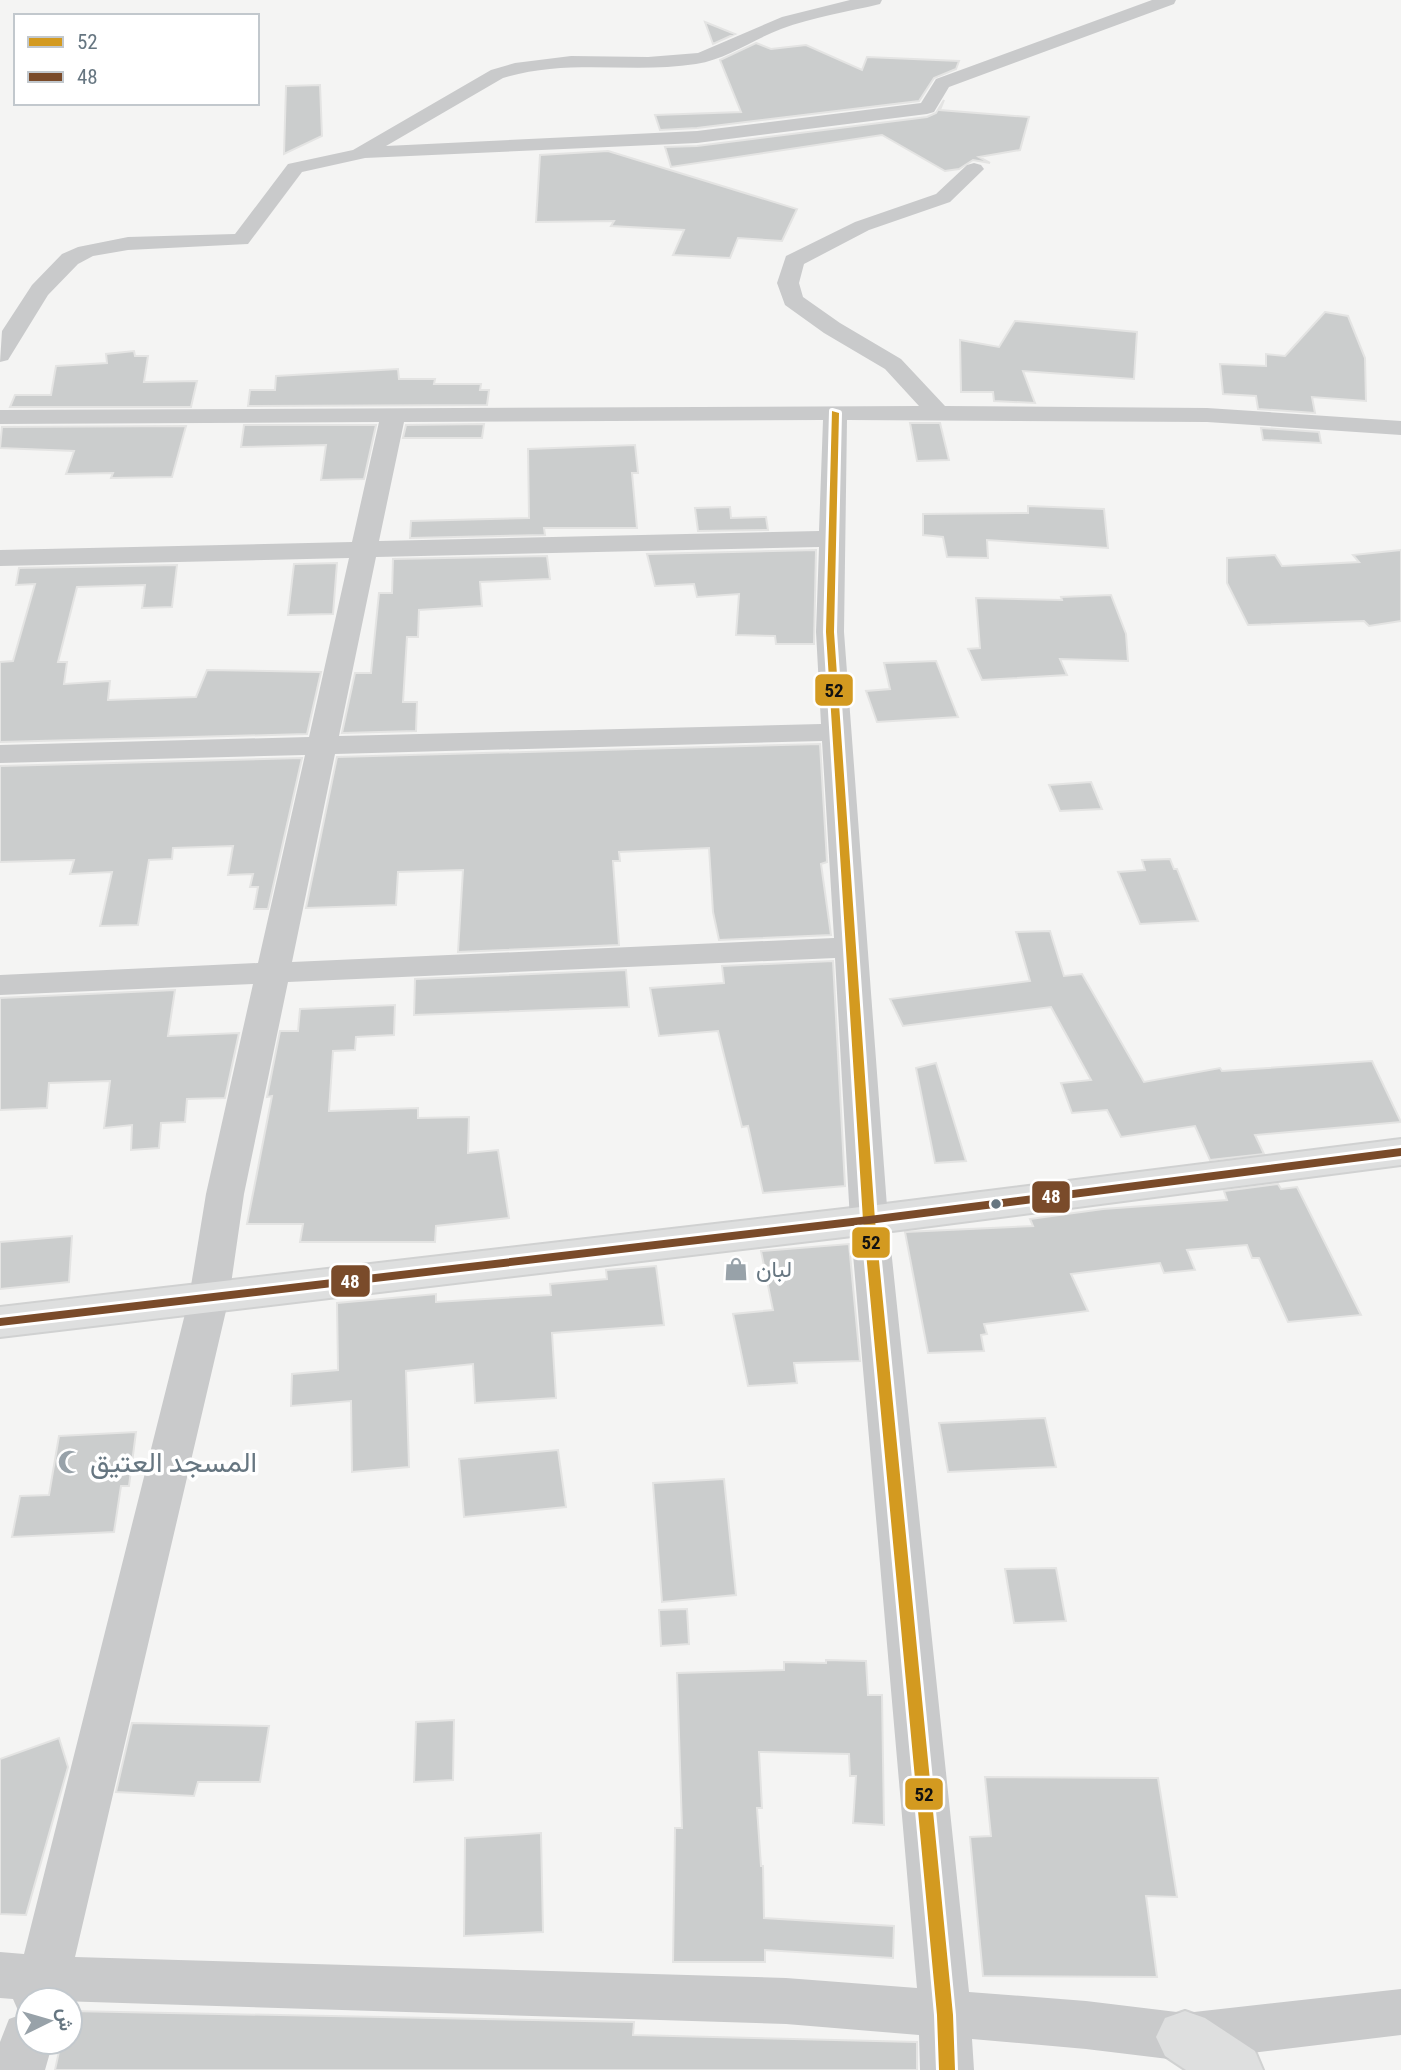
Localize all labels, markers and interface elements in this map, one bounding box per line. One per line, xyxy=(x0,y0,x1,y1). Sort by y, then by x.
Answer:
legend xyxy=(14,14,259,105)
text: 52 xyxy=(77,30,98,54)
text: 48 xyxy=(77,65,98,89)
line badge: 52 xyxy=(814,673,854,707)
text: 52 xyxy=(824,679,844,702)
line badge: 48 xyxy=(1031,1180,1071,1214)
text: 48 xyxy=(1041,1185,1061,1208)
unlabelled marker xyxy=(989,1197,1003,1211)
line badge: 52 xyxy=(851,1226,891,1259)
text: 52 xyxy=(861,1231,881,1254)
shop icon: لبان xyxy=(722,1255,750,1283)
place label: لبان xyxy=(756,1256,792,1283)
line badge: 48 xyxy=(330,1264,371,1298)
text: 48 xyxy=(340,1270,360,1293)
place label: المسجد العتيق xyxy=(90,1446,257,1479)
mosque icon: المسجد العتيق xyxy=(56,1448,84,1476)
line badge: 52 xyxy=(904,1777,944,1811)
text: 52 xyxy=(914,1783,934,1806)
north arrow xyxy=(14,1986,84,2056)
text: ش xyxy=(53,2007,78,2032)

